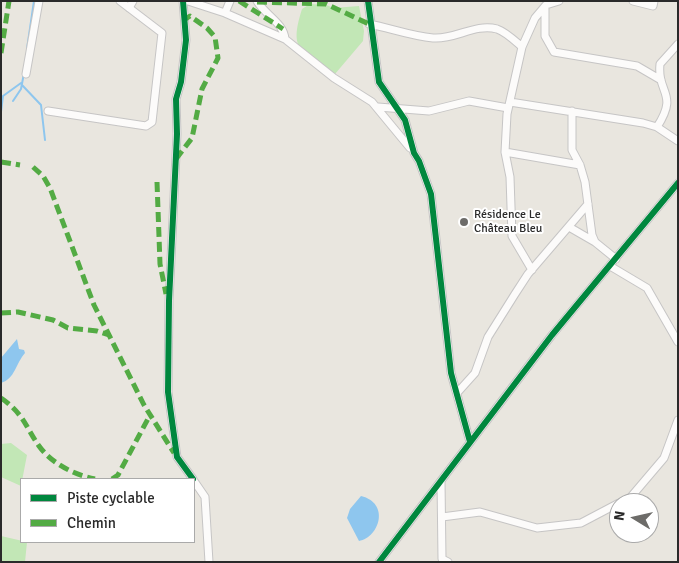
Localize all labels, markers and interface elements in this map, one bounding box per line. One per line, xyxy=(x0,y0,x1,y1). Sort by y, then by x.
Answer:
place label: Résidence Le Château Bleu xyxy=(474,208,542,236)
marker: Résidence Le Château Bleu xyxy=(458,216,470,228)
legend xyxy=(20,478,195,543)
text: Piste cyclable xyxy=(67,489,155,507)
north arrow xyxy=(609,493,659,543)
text: N xyxy=(611,510,629,522)
text: Chemin xyxy=(67,514,116,532)

